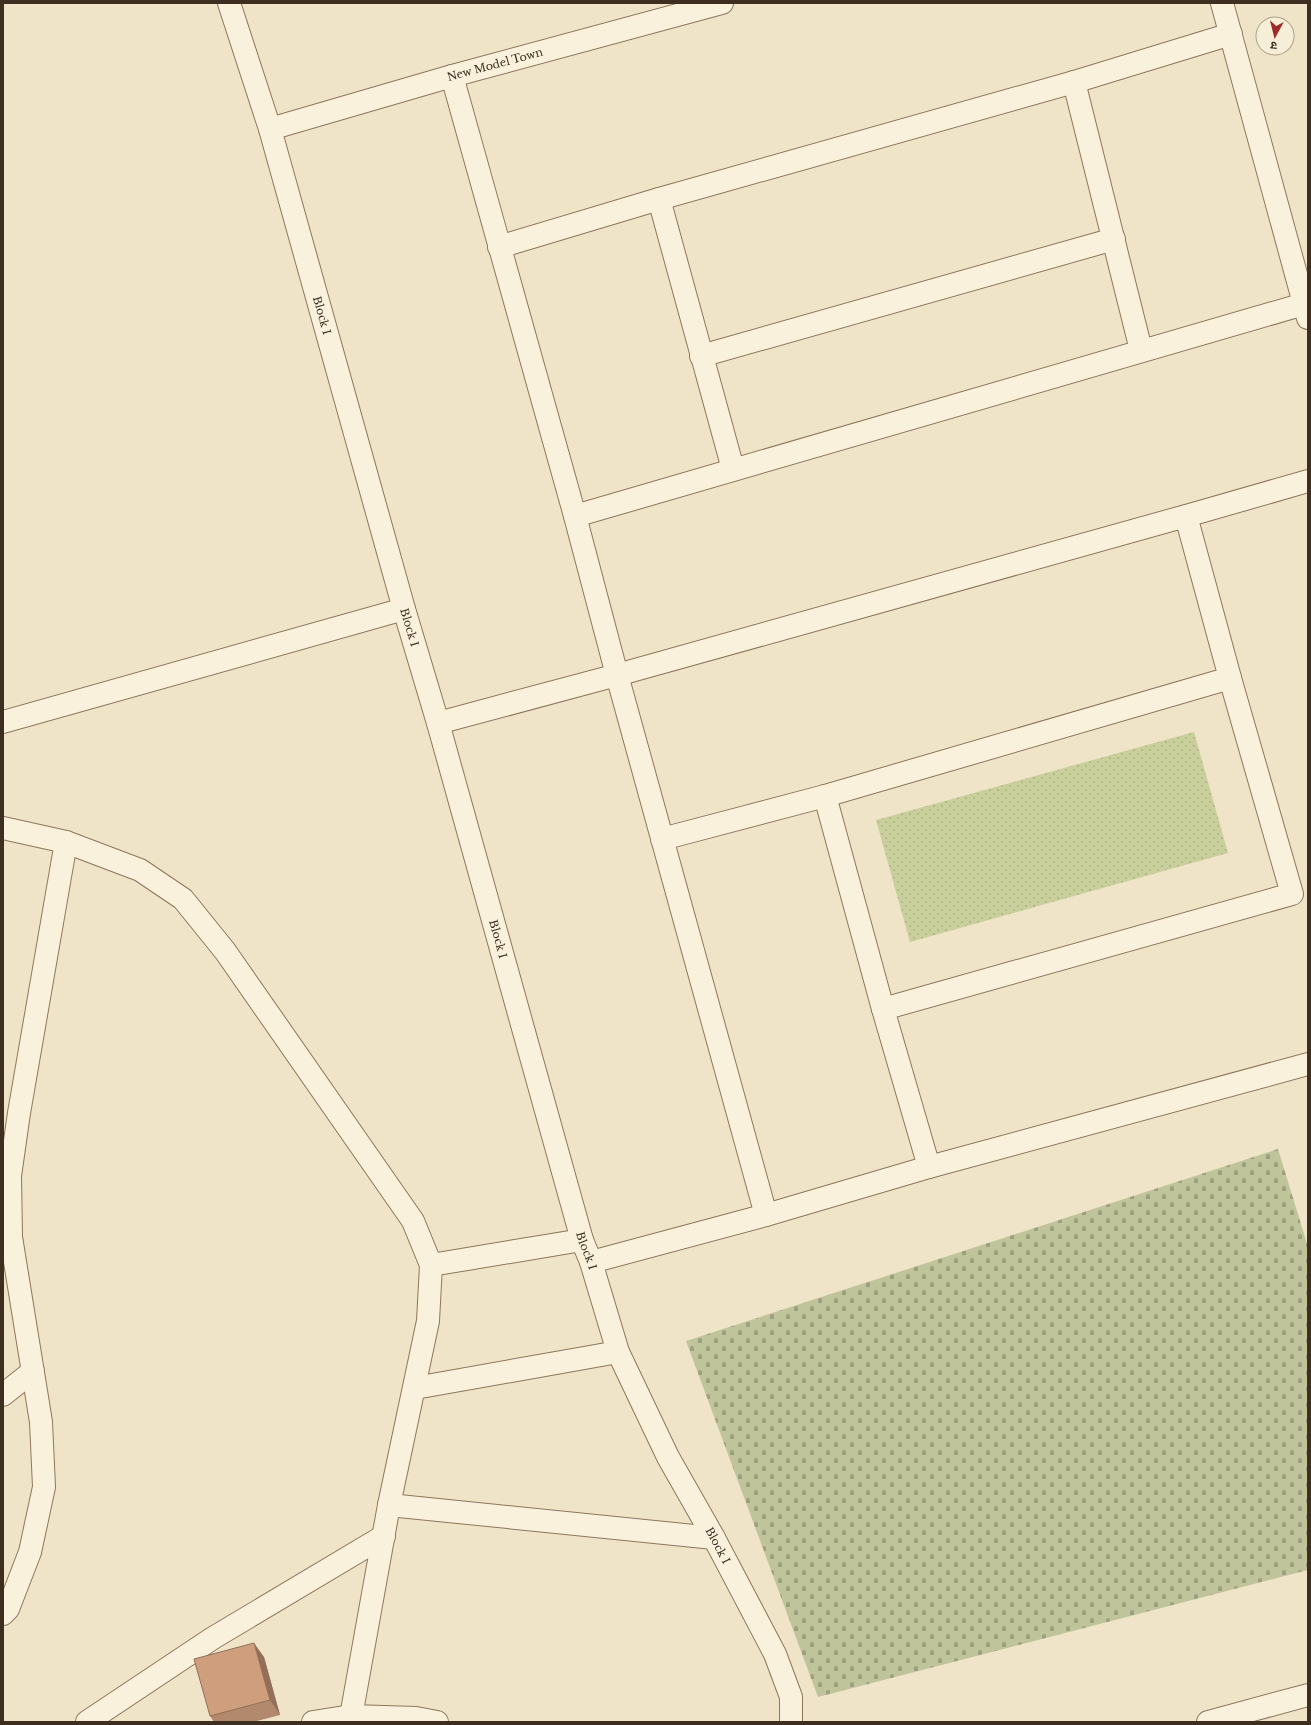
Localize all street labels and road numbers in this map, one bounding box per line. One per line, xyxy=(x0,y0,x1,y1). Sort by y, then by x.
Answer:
street label: New Model Town xyxy=(445,45,545,84)
street label: Block I xyxy=(310,294,334,337)
street label: Block I xyxy=(397,606,422,649)
street label: Block I xyxy=(486,918,510,960)
street label: Block I xyxy=(573,1230,600,1272)
street label: Block I xyxy=(702,1525,733,1566)

